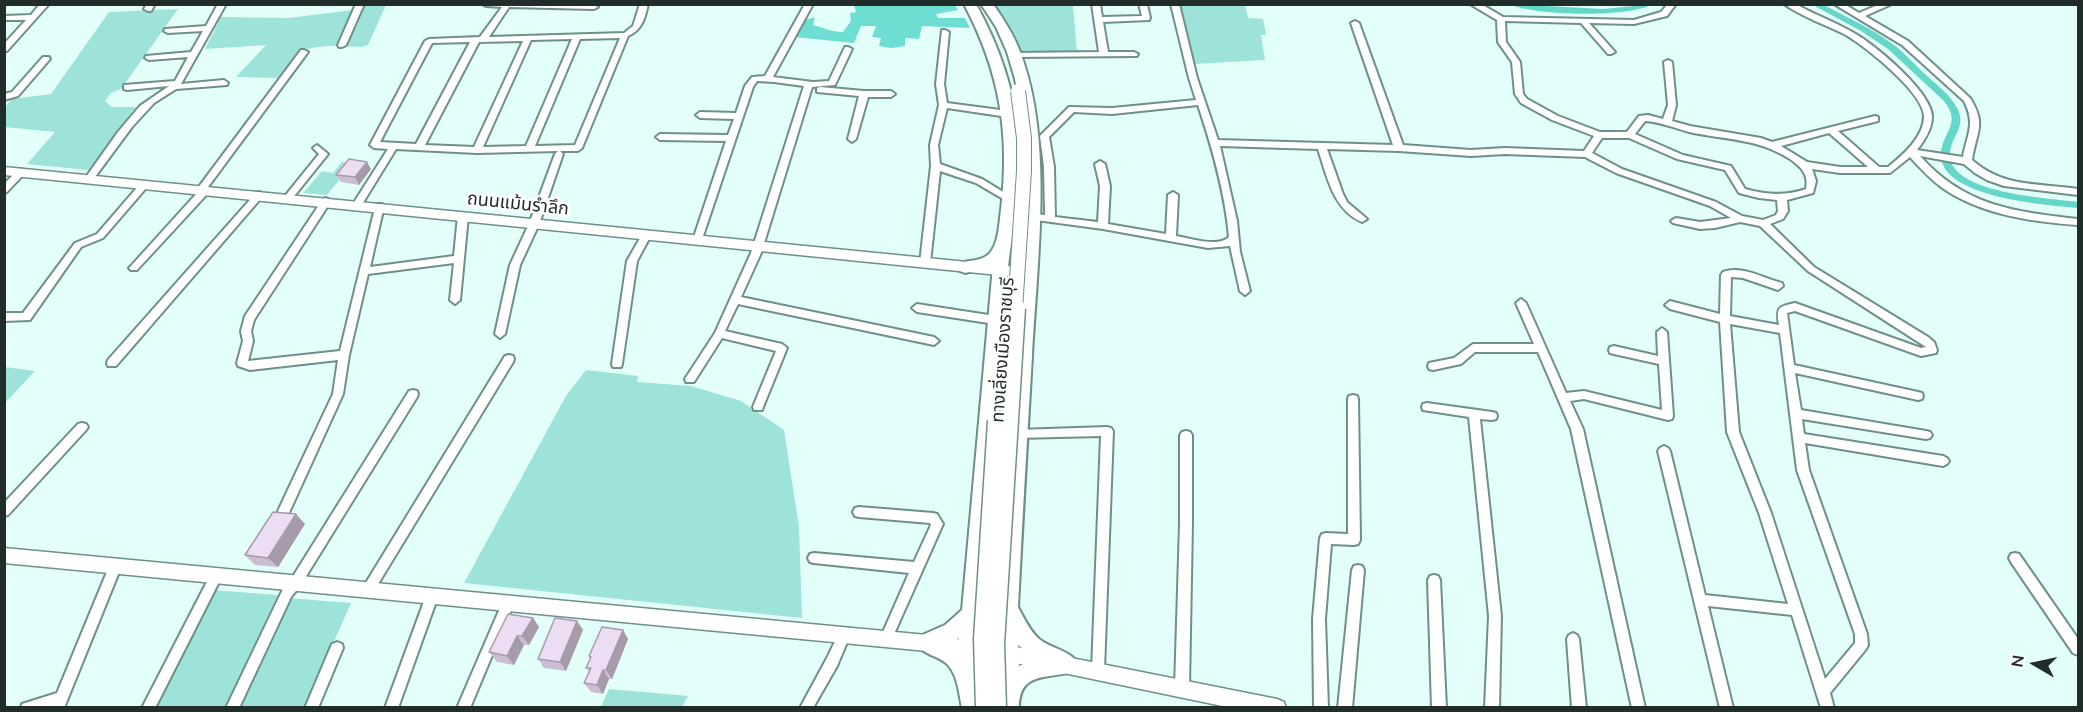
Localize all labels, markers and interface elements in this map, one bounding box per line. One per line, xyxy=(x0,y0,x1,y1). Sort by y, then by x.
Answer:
street label: ถนนแม้นรำลึก xyxy=(466,188,570,220)
street label: ทางเลี่ยงเมืองราชบุรี xyxy=(987,277,1019,423)
north arrow xyxy=(2005,634,2065,694)
text: N xyxy=(2006,654,2028,669)

